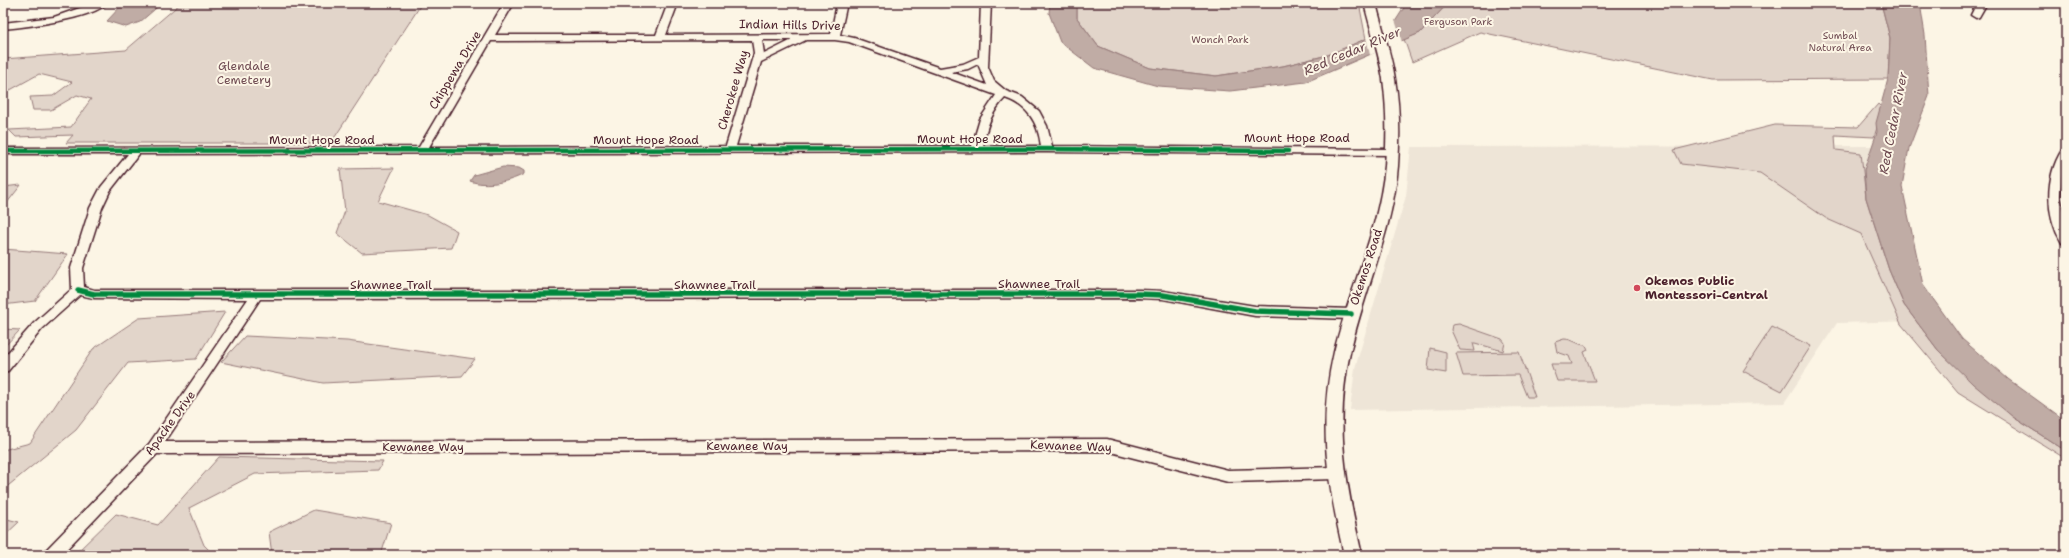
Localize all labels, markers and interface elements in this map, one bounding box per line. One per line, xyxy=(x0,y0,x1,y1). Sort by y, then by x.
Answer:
park label: Ferguson Park xyxy=(1424,15,1492,28)
street label: Indian Hills Drive xyxy=(739,16,841,34)
water label: Red Cedar River xyxy=(1301,23,1404,79)
street label: Chippewa Drive xyxy=(425,27,485,112)
park label: Sumbal Natural Area xyxy=(1808,29,1872,54)
park label: Wonch Park xyxy=(1191,33,1249,46)
street label: Cherokee Way xyxy=(714,48,752,132)
park label: Glendale Cemetery xyxy=(217,58,271,88)
water label: Red Cedar River xyxy=(1875,70,1911,176)
street label: Mount Hope Road xyxy=(1244,130,1350,146)
street label: Mount Hope Road xyxy=(917,131,1023,147)
street label: Mount Hope Road xyxy=(269,132,375,148)
street label: Mount Hope Road xyxy=(593,132,699,148)
street label: Okemos Road xyxy=(1346,226,1386,307)
place label: Okemos Public Montessori-Central xyxy=(1645,273,1768,303)
street label: Shawnee Trail xyxy=(998,276,1080,292)
street label: Shawnee Trail xyxy=(350,277,432,293)
street label: Shawnee Trail xyxy=(674,277,756,293)
marker: Okemos Public Montessori-Central xyxy=(1632,283,1642,293)
street label: Apache Drive xyxy=(141,387,199,459)
street label: Kewanee Way xyxy=(1030,437,1112,455)
street label: Kewanee Way xyxy=(706,438,788,454)
street label: Kewanee Way xyxy=(382,439,464,455)

